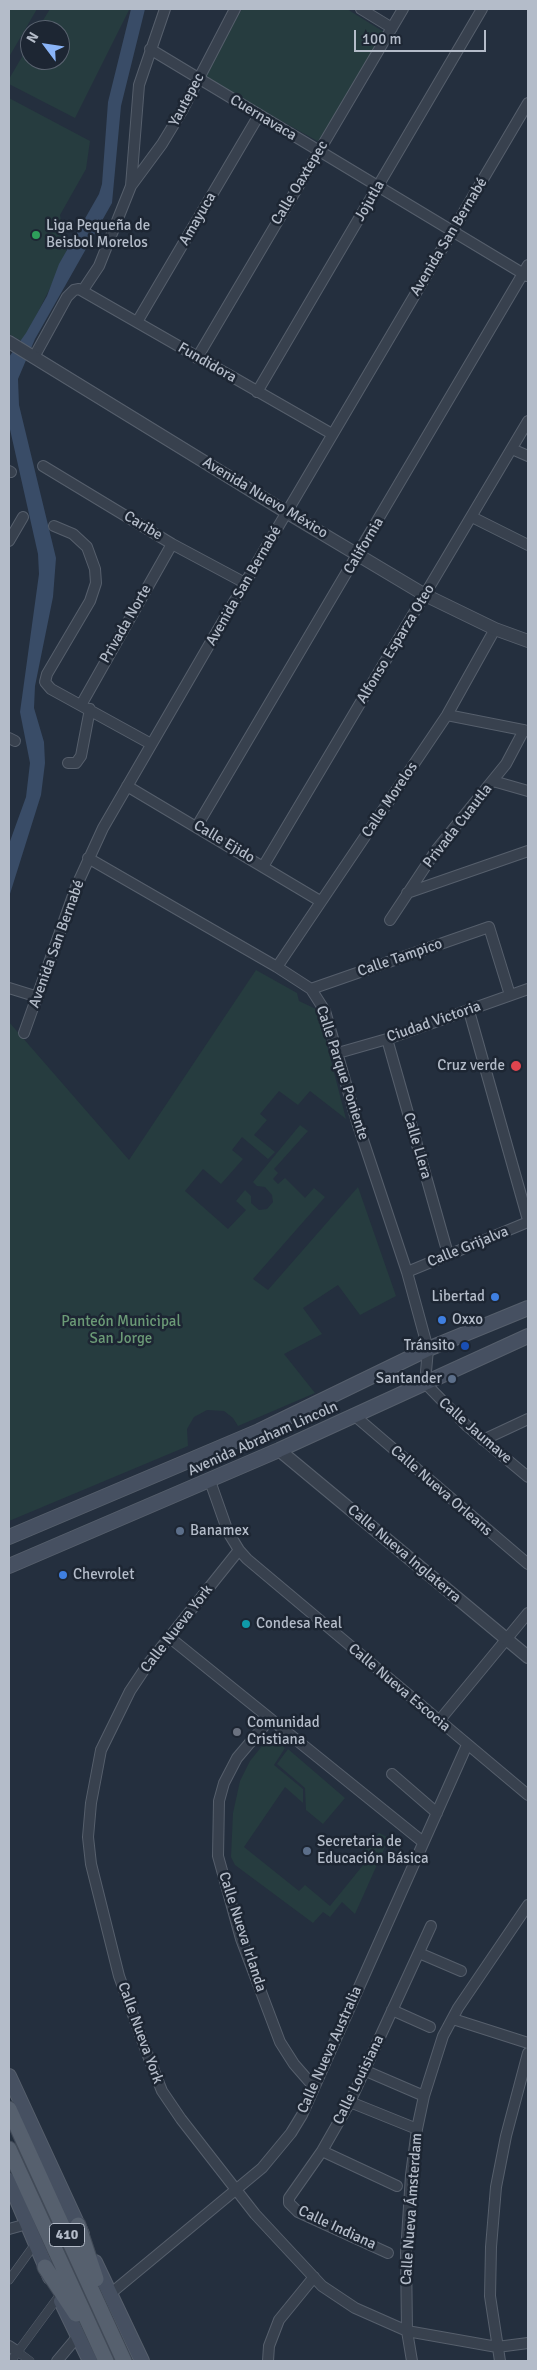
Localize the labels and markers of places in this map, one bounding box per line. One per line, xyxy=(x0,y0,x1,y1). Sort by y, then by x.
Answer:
place label: Liga Pequeña de Beisbol Morelos xyxy=(46,217,150,252)
marker: Liga Pequeña de Beisbol Morelos xyxy=(30,229,42,241)
place label: Cruz verde xyxy=(437,1057,505,1075)
marker: Cruz verde xyxy=(509,1059,523,1073)
place label: Libertad xyxy=(431,1288,485,1306)
marker: Libertad xyxy=(489,1291,501,1303)
place label: Oxxo xyxy=(452,1311,483,1329)
marker: Oxxo xyxy=(436,1314,448,1326)
place label: Tránsito xyxy=(404,1337,455,1355)
marker: Tránsito xyxy=(459,1340,471,1352)
place label: Santander xyxy=(376,1370,442,1388)
marker: Santander xyxy=(446,1373,458,1385)
place label: Banamex xyxy=(190,1522,249,1540)
marker: Banamex xyxy=(174,1525,186,1537)
place label: Chevrolet xyxy=(73,1566,134,1584)
marker: Chevrolet xyxy=(57,1569,69,1581)
place label: Condesa Real xyxy=(256,1615,342,1633)
marker: Condesa Real xyxy=(240,1618,252,1630)
place label: Comunidad Cristiana xyxy=(247,1714,320,1749)
marker: Comunidad Cristiana xyxy=(231,1726,243,1738)
place label: Secretaria de Educación Básica xyxy=(317,1833,429,1868)
marker: Secretaria de Educación Básica xyxy=(301,1845,313,1857)

